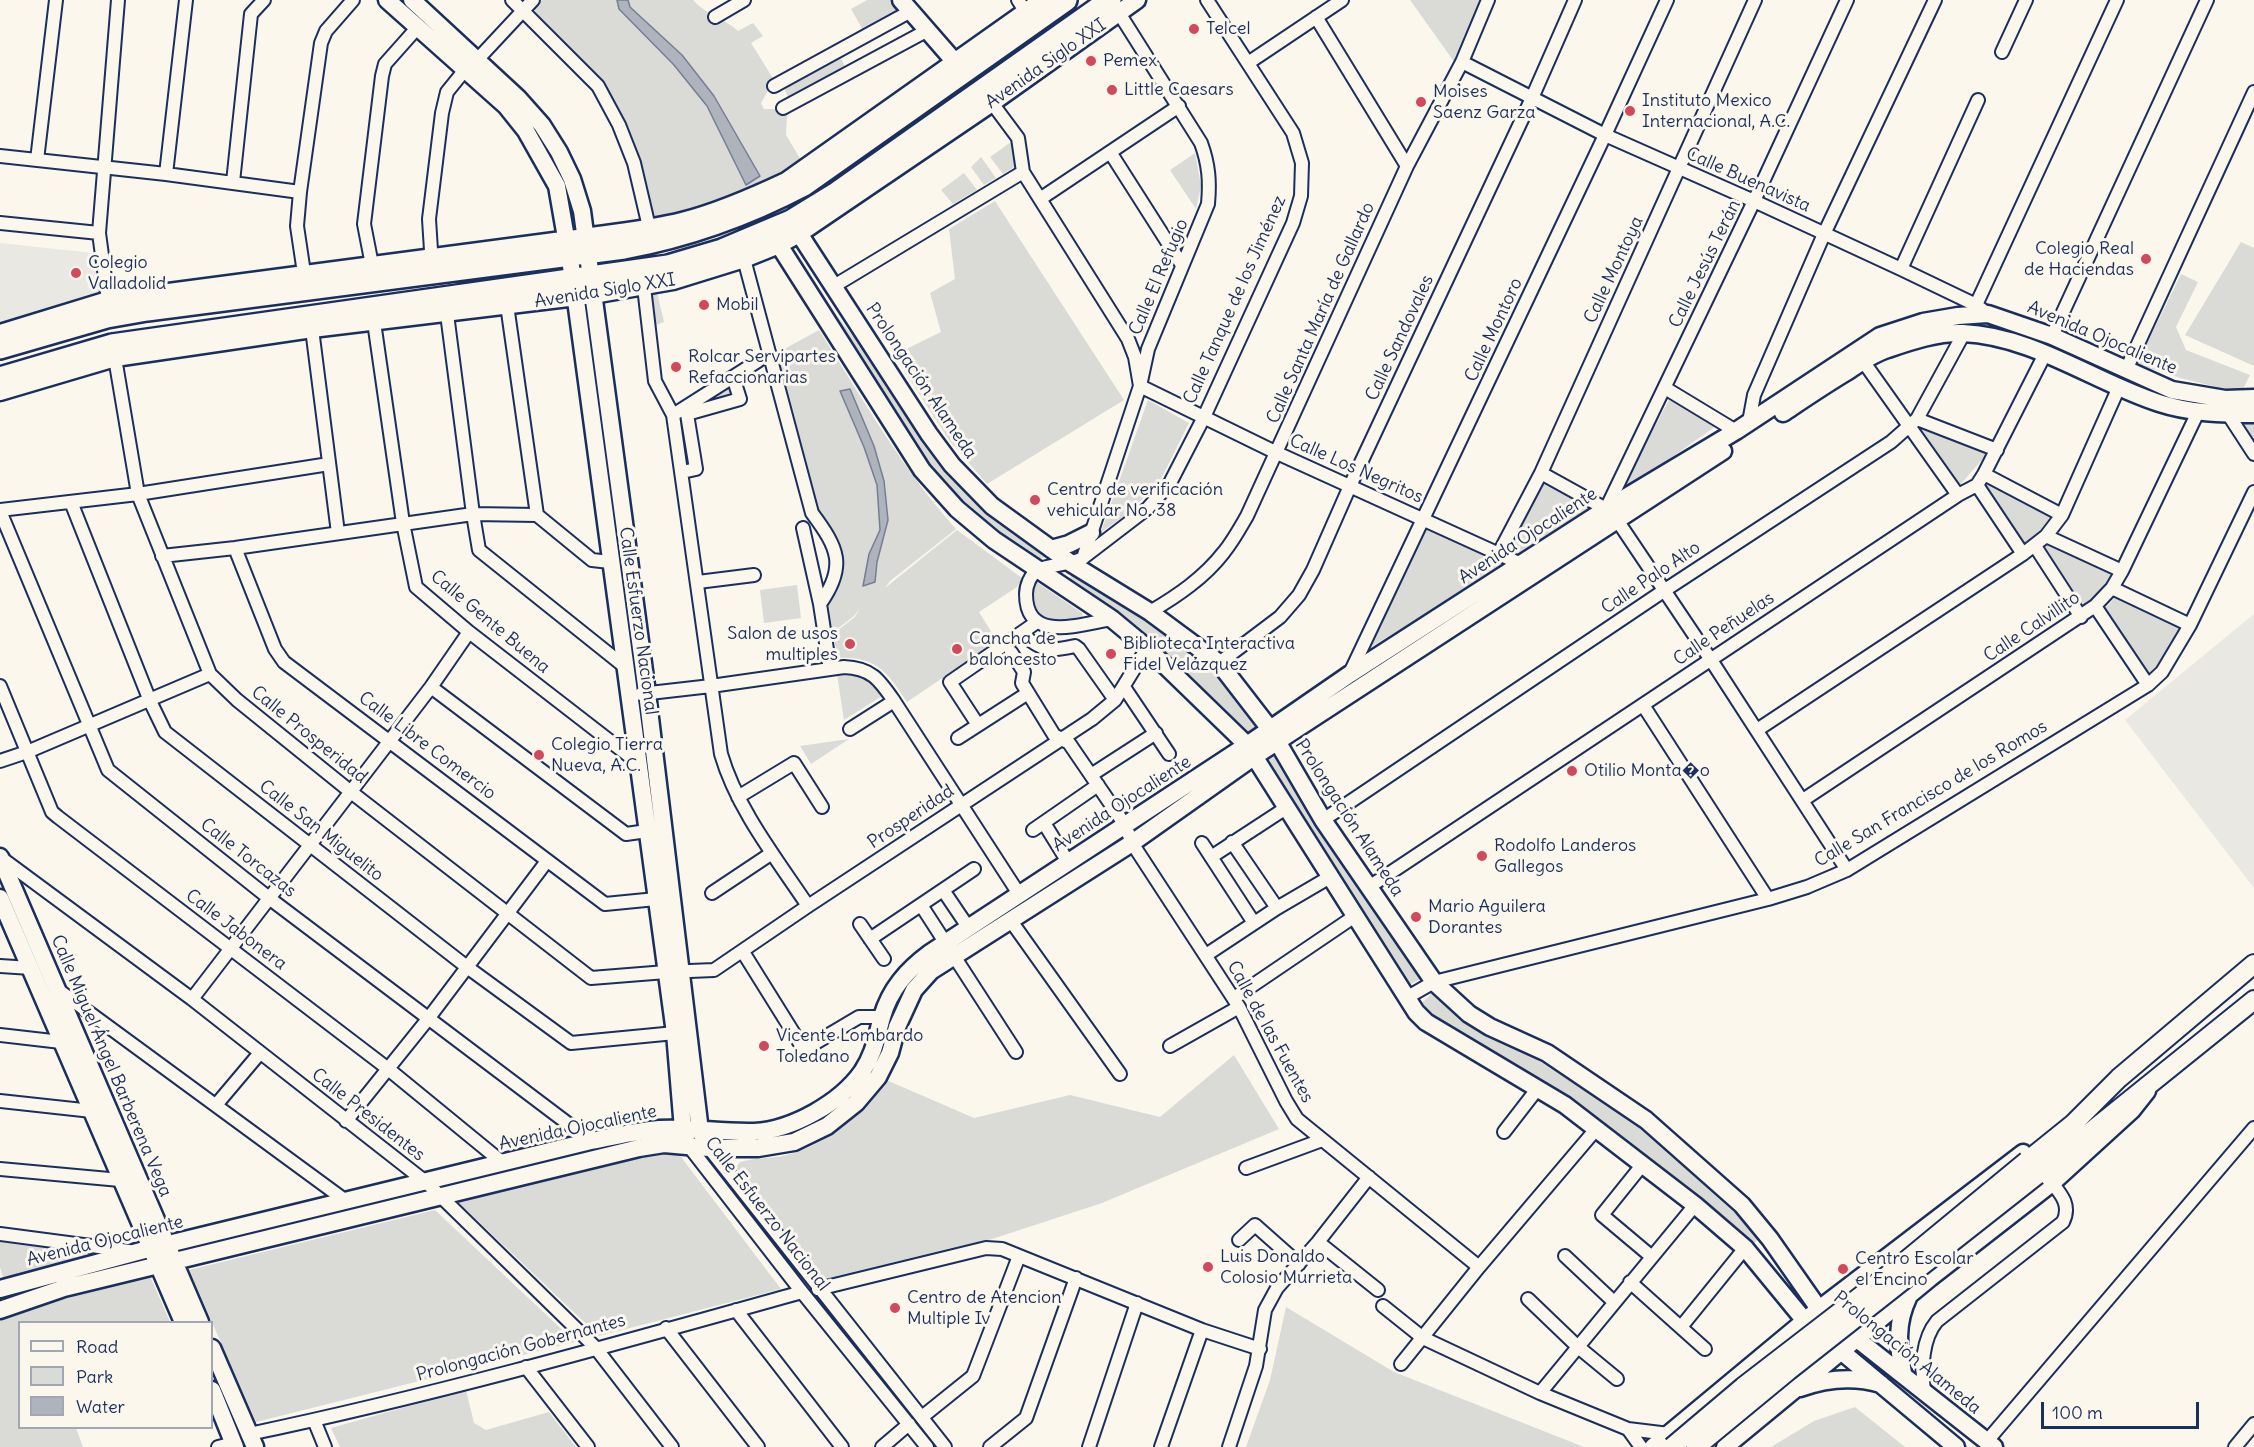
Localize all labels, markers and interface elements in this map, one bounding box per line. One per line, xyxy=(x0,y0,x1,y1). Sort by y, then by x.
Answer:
street label: Avenida Siglo XXI xyxy=(982,14,1110,114)
place label: Telcel xyxy=(1206,18,1250,40)
marker: Telcel xyxy=(1187,22,1201,36)
place label: Pemex xyxy=(1103,50,1157,72)
marker: Pemex xyxy=(1084,54,1098,68)
place label: Little Caesars xyxy=(1124,79,1234,101)
place label: Moises Saenz Garza xyxy=(1433,81,1536,124)
marker: Little Caesars xyxy=(1105,83,1119,97)
place label: Instituto Mexico Internacional, A.C. xyxy=(1642,90,1790,132)
marker: Moises Saenz Garza xyxy=(1414,95,1428,109)
marker: Instituto Mexico Internacional, A.C. xyxy=(1623,104,1637,118)
street label: Calle Buenavista xyxy=(1682,143,1814,217)
street label: Calle Tanque de los Jiménez xyxy=(1179,192,1291,408)
street label: Calle Jesús Terán xyxy=(1665,196,1745,332)
street label: Calle Santa María de Gallardo xyxy=(1262,199,1380,427)
street label: Calle Montoya xyxy=(1580,213,1648,327)
street label: Calle El Refugio xyxy=(1125,216,1193,338)
place label: Colegio Real de Haciendas xyxy=(2024,238,2134,280)
place label: Colegio Valladolid xyxy=(88,252,166,294)
marker: Colegio Real de Haciendas xyxy=(2139,252,2153,266)
marker: Colegio Valladolid xyxy=(69,266,83,280)
street label: Avenida Siglo XXI xyxy=(533,269,677,313)
street label: Calle Sandovales xyxy=(1361,272,1439,404)
street label: Calle Montoro xyxy=(1460,275,1528,385)
place label: Mobil xyxy=(716,294,759,316)
street label: Avenida Ojocaliente xyxy=(2024,297,2180,379)
marker: Mobil xyxy=(697,298,711,312)
street label: Prolongación Alameda xyxy=(861,299,981,463)
place label: Rolcar Servipartes Refaccionarias xyxy=(688,346,836,388)
marker: Rolcar Servipartes Refaccionarias xyxy=(669,360,683,374)
street label: Calle Los Negritos xyxy=(1286,430,1426,508)
place label: Centro de verificación vehicular No. 38 xyxy=(1047,479,1223,522)
street label: Avenida Ojocaliente xyxy=(1455,483,1601,589)
marker: Centro de verificación vehicular No. 38 xyxy=(1028,493,1042,507)
street label: Calle Esfuerzo Nacional xyxy=(614,526,662,716)
street label: Calle Palo Alto xyxy=(1597,537,1705,619)
street label: Calle Gente Buena xyxy=(426,566,554,678)
street label: Calle Peñuelas xyxy=(1670,587,1778,671)
street label: Calle Calvillito xyxy=(1980,587,2084,667)
place label: Salon de usos multiples xyxy=(727,623,838,666)
place label: Cancha de baloncesto xyxy=(969,628,1057,670)
place label: Biblioteca Interactiva Fidel Velázquez xyxy=(1123,633,1295,676)
marker: Salon de usos multiples xyxy=(843,637,857,651)
marker: Cancha de baloncesto xyxy=(950,642,964,656)
marker: Biblioteca Interactiva Fidel Velázquez xyxy=(1104,647,1118,661)
street label: Calle Prosperidad xyxy=(247,682,371,788)
street label: Calle Libre Comercio xyxy=(354,687,500,805)
street label: Calle San Francisco de los Romos xyxy=(1811,716,2051,872)
place label: Colegio Tierra Nueva, A.C. xyxy=(551,734,663,777)
street label: Prolongación Alameda xyxy=(1290,735,1408,901)
marker: Colegio Tierra Nueva, A.C. xyxy=(532,748,546,762)
street label: Avenida Ojocaliente xyxy=(1049,751,1195,857)
place label: Otilio Monta�o xyxy=(1584,760,1710,782)
marker: Otilio Monta�o xyxy=(1565,764,1579,778)
street label: Calle San Miguelito xyxy=(254,776,388,886)
street label: Prosperidad xyxy=(864,780,958,854)
street label: Calle Torcazas xyxy=(196,814,300,902)
place label: Rodolfo Landeros Gallegos xyxy=(1494,835,1636,878)
marker: Rodolfo Landeros Gallegos xyxy=(1475,849,1489,863)
street label: Calle Jabonera xyxy=(181,885,291,975)
place label: Mario Aguilera Dorantes xyxy=(1428,896,1546,938)
marker: Mario Aguilera Dorantes xyxy=(1409,910,1423,924)
street label: Calle Miguel Ángel Barberena Vega xyxy=(46,932,176,1200)
street label: Calle de las Fuentes xyxy=(1222,957,1318,1107)
place label: Vicente Lombardo Toledano xyxy=(776,1025,923,1068)
marker: Vicente Lombardo Toledano xyxy=(757,1039,771,1053)
street label: Calle Presidentes xyxy=(307,1064,429,1166)
street label: Avenida Ojocaliente xyxy=(497,1101,659,1155)
street label: Calle Esfuerzo Nacional xyxy=(700,1133,834,1295)
street label: Avenida Ojocaliente xyxy=(25,1211,185,1271)
place label: Luis Donaldo Colosio Murrieta xyxy=(1220,1246,1352,1288)
place label: Centro Escolar el Encino xyxy=(1855,1248,1974,1290)
marker: Luis Donaldo Colosio Murrieta xyxy=(1201,1260,1215,1274)
marker: Centro Escolar el Encino xyxy=(1836,1262,1850,1276)
place label: Centro de Atencion Multiple Iv xyxy=(907,1287,1062,1330)
street label: Prolongación Alameda xyxy=(1829,1287,1985,1419)
marker: Centro de Atencion Multiple Iv xyxy=(888,1301,902,1315)
street label: Prolongación Gobernantes xyxy=(414,1310,628,1386)
legend xyxy=(18,1321,213,1429)
text: Road xyxy=(76,1335,118,1358)
text: Park xyxy=(76,1365,113,1388)
scale bar xyxy=(2044,1390,2202,1428)
text: Water xyxy=(76,1395,125,1418)
text: 100 m xyxy=(2052,1401,2103,1424)

